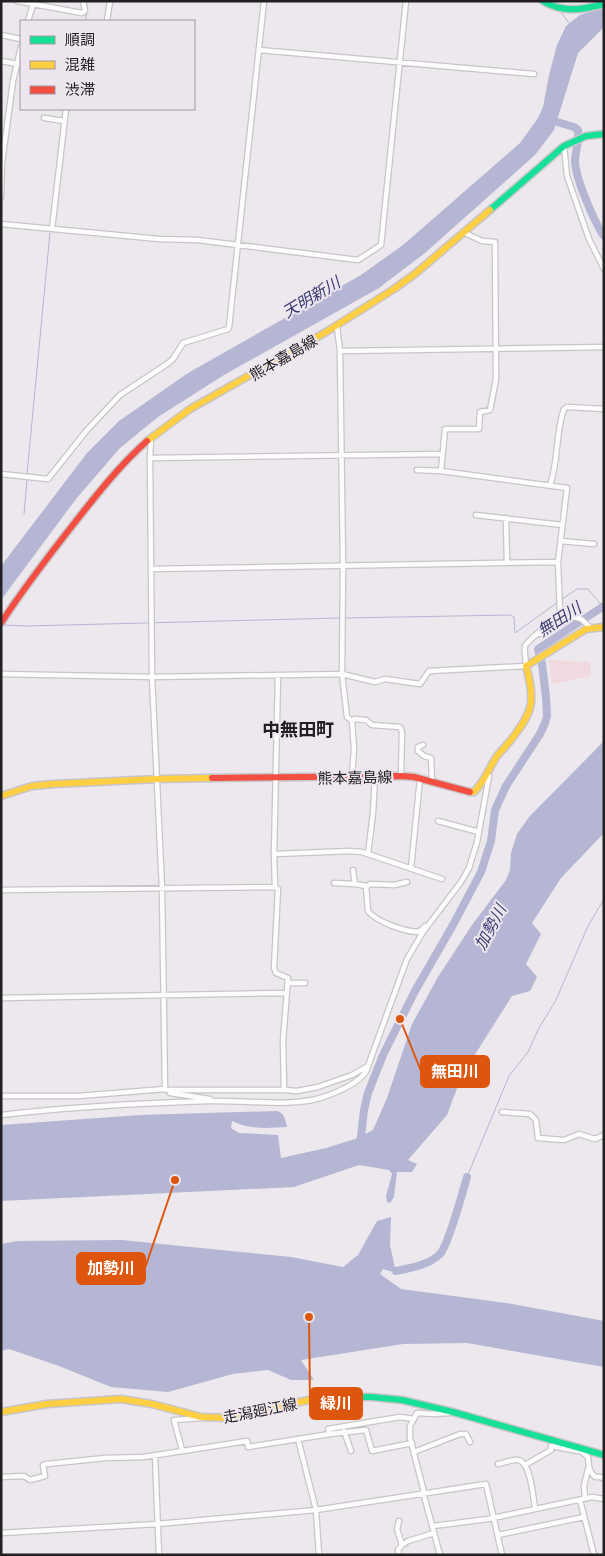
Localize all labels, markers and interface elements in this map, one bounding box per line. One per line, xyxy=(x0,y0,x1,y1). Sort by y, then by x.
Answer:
legend xyxy=(20,20,195,110)
text: 順調 xyxy=(65,29,95,49)
text: 混雑 xyxy=(65,54,95,74)
text: 渋滞 xyxy=(65,79,95,99)
water label: 天明新川 xyxy=(278,270,346,323)
street label: 熊本嘉島線 xyxy=(246,330,320,384)
water label: 無田川 xyxy=(533,596,587,641)
district label: 中無田町 xyxy=(262,717,334,741)
street label: 熊本嘉島線 xyxy=(317,766,393,788)
water label: 加勢川 xyxy=(469,899,512,953)
callout: 無田川 xyxy=(421,1056,489,1087)
text: 無田川 xyxy=(431,1060,479,1082)
callout: 加勢川 xyxy=(77,1253,145,1284)
text: 加勢川 xyxy=(87,1257,135,1279)
callout: 緑川 xyxy=(310,1388,362,1419)
text: 緑川 xyxy=(320,1392,352,1414)
street label: 走潟廻江線 xyxy=(221,1393,299,1427)

